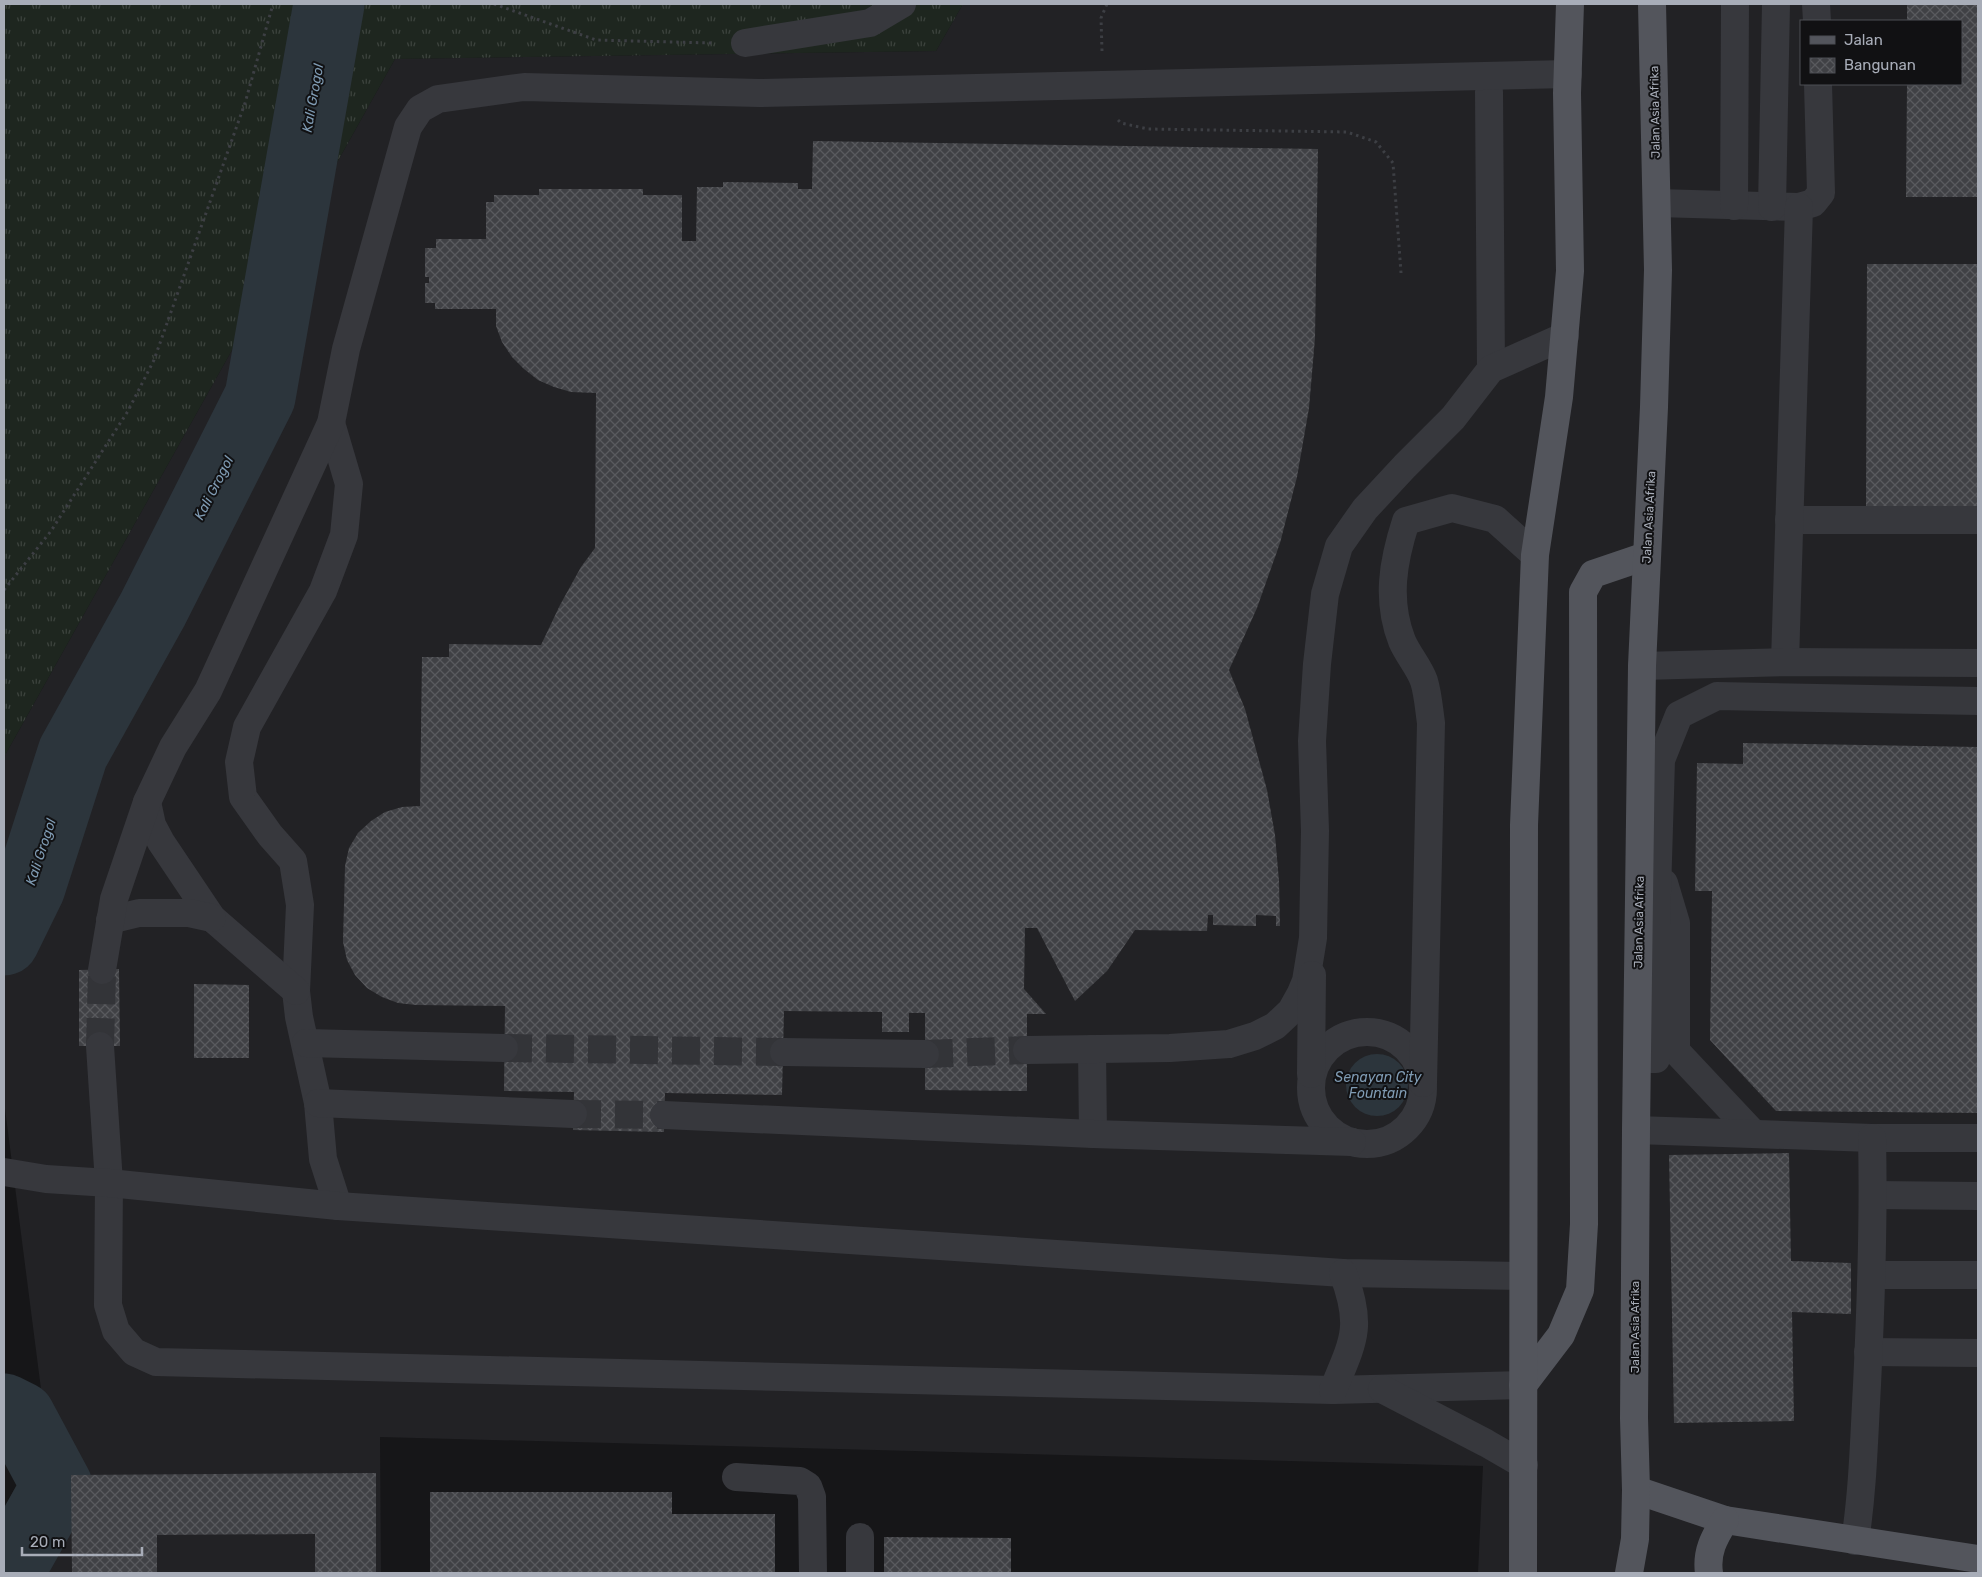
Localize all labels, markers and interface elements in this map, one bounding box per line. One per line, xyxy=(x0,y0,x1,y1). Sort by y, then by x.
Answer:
legend xyxy=(1800,20,1962,85)
text: Jalan xyxy=(1844,31,1883,49)
text: Bangunan xyxy=(1844,56,1916,74)
water label: Kali Grogol xyxy=(299,62,327,134)
street label: Jalan Asia Afrika xyxy=(1647,66,1663,158)
water label: Kali Grogol xyxy=(191,453,238,523)
street label: Jalan Asia Afrika xyxy=(1640,470,1658,564)
water label: Kali Grogol xyxy=(22,816,60,888)
street label: Jalan Asia Afrika xyxy=(1631,876,1647,968)
water label: Senayan City Fountain xyxy=(1335,1069,1423,1102)
street label: Jalan Asia Afrika xyxy=(1628,1281,1642,1373)
scale bar xyxy=(22,1524,142,1556)
text: 20 m xyxy=(30,1533,65,1551)

